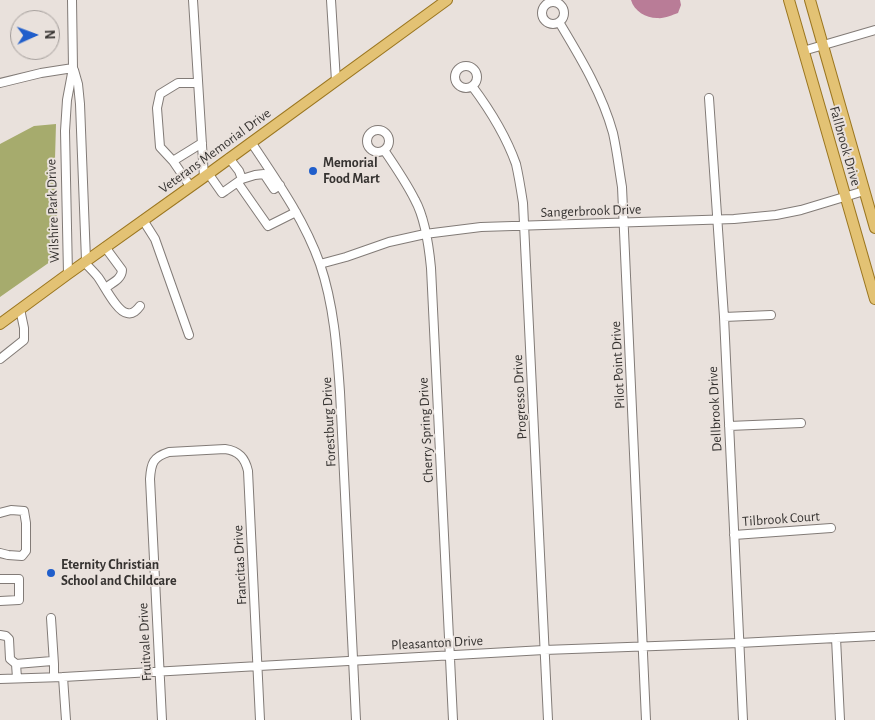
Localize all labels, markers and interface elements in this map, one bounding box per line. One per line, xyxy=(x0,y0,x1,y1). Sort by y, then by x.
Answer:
north arrow xyxy=(10,10,60,60)
text: N xyxy=(42,29,56,40)
street label: Fallbrook Drive xyxy=(826,104,864,188)
street label: Veterans Memorial Drive xyxy=(156,105,274,197)
place label: Memorial Food Mart xyxy=(323,155,380,188)
street label: Wilshire Park Drive xyxy=(43,159,63,263)
marker: Memorial Food Mart xyxy=(307,165,319,177)
street label: Sangerbrook Drive xyxy=(540,201,642,221)
street label: Pilot Point Drive xyxy=(607,321,629,409)
street label: Progresso Drive xyxy=(509,354,531,440)
street label: Dellbrook Drive xyxy=(704,366,726,452)
street label: Forestburg Drive xyxy=(318,377,340,467)
street label: Cherry Spring Drive xyxy=(415,377,437,483)
street label: Tilbrook Court xyxy=(742,508,820,530)
street label: Francitas Drive xyxy=(230,525,250,605)
place label: Eternity Christian School and Childcare xyxy=(61,557,177,590)
marker: Eternity Christian School and Childcare xyxy=(45,567,57,579)
street label: Fruitvale Drive xyxy=(135,602,155,682)
street label: Pleasanton Drive xyxy=(391,632,483,654)

